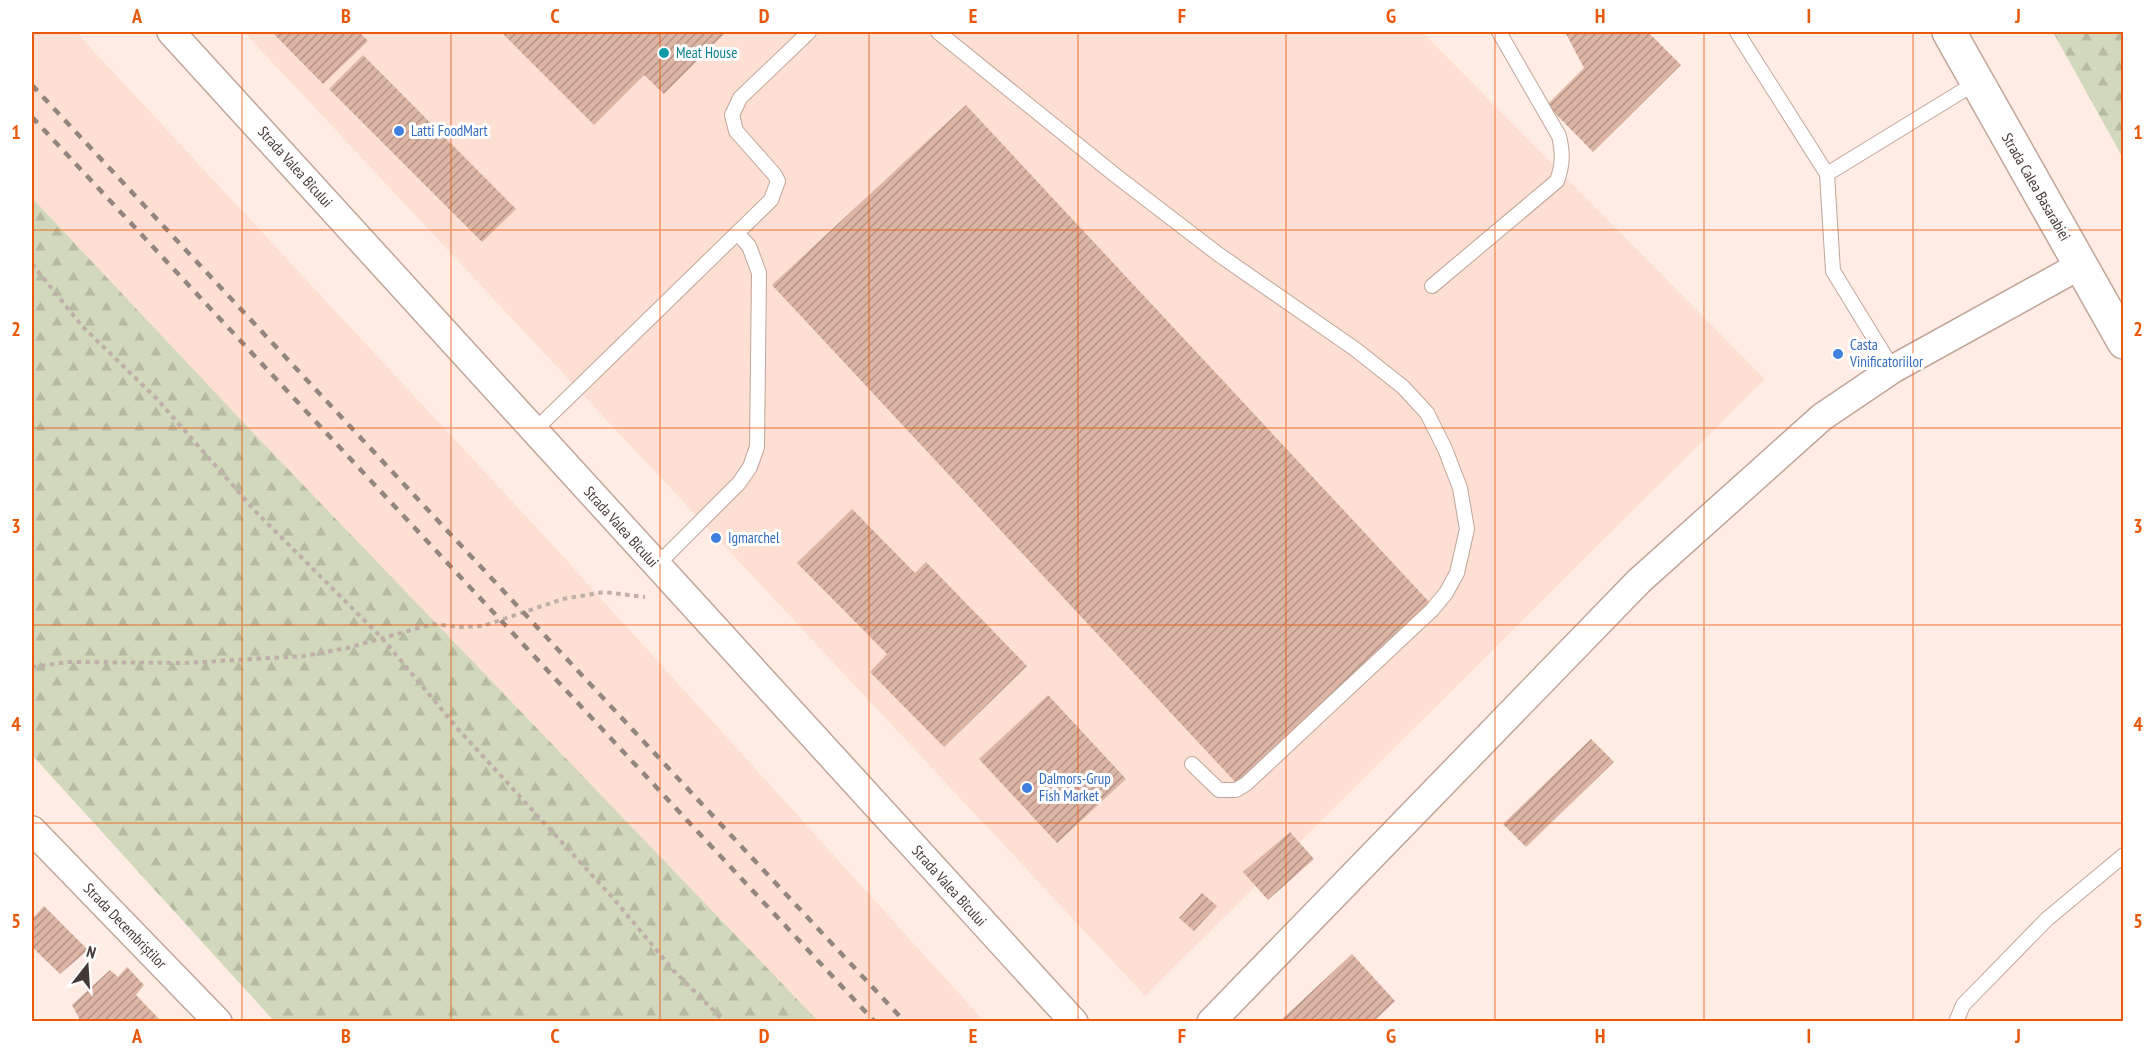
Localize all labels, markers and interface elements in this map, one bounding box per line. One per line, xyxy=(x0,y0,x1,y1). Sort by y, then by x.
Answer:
text: A xyxy=(131,3,143,29)
text: B xyxy=(341,3,351,29)
text: C xyxy=(550,3,560,29)
text: D xyxy=(759,3,770,29)
text: E xyxy=(969,3,977,29)
text: F xyxy=(1178,3,1186,29)
text: G xyxy=(1386,3,1396,29)
text: H xyxy=(1595,3,1605,29)
text: I xyxy=(1807,3,1811,29)
text: J xyxy=(2014,3,2021,29)
place label: Meat House xyxy=(676,43,737,62)
marker: Meat House xyxy=(657,46,671,60)
text: 1 xyxy=(11,119,21,145)
text: 1 xyxy=(2133,119,2143,145)
place label: Latti FoodMart xyxy=(411,121,488,140)
street label: Strada Valea Bîcului xyxy=(254,122,337,211)
marker: Latti FoodMart xyxy=(392,124,406,138)
street label: Strada Calea Basarabiei xyxy=(1998,129,2075,244)
text: 2 xyxy=(11,316,21,342)
text: 2 xyxy=(2133,316,2143,342)
place label: Casta Vinificatoriilor xyxy=(1849,335,1924,371)
marker: Casta Vinificatoriilor xyxy=(1831,347,1845,361)
street label: Strada Valea Bîcului xyxy=(580,482,663,571)
text: 3 xyxy=(11,513,21,539)
text: 3 xyxy=(2133,513,2143,539)
place label: Igmarchel xyxy=(728,528,780,547)
marker: Igmarchel xyxy=(709,531,723,545)
text: 4 xyxy=(11,711,21,737)
text: 4 xyxy=(2133,711,2143,737)
place label: Dalmors-Grup Fish Market xyxy=(1039,769,1111,805)
marker: Dalmors-Grup Fish Market xyxy=(1020,781,1034,795)
street label: Strada Valea Bîcului xyxy=(908,841,991,930)
street label: Strada Decembriștilor xyxy=(80,879,172,973)
text: 5 xyxy=(11,908,21,934)
text: 5 xyxy=(2133,908,2143,934)
north arrow xyxy=(57,936,117,996)
text: N xyxy=(84,941,98,962)
text: A xyxy=(131,1023,143,1049)
text: B xyxy=(341,1023,351,1049)
text: C xyxy=(550,1023,560,1049)
text: D xyxy=(759,1023,770,1049)
text: E xyxy=(969,1023,977,1049)
text: F xyxy=(1178,1023,1186,1049)
text: G xyxy=(1386,1023,1396,1049)
text: H xyxy=(1595,1023,1605,1049)
text: I xyxy=(1807,1023,1811,1049)
text: J xyxy=(2014,1023,2021,1049)

